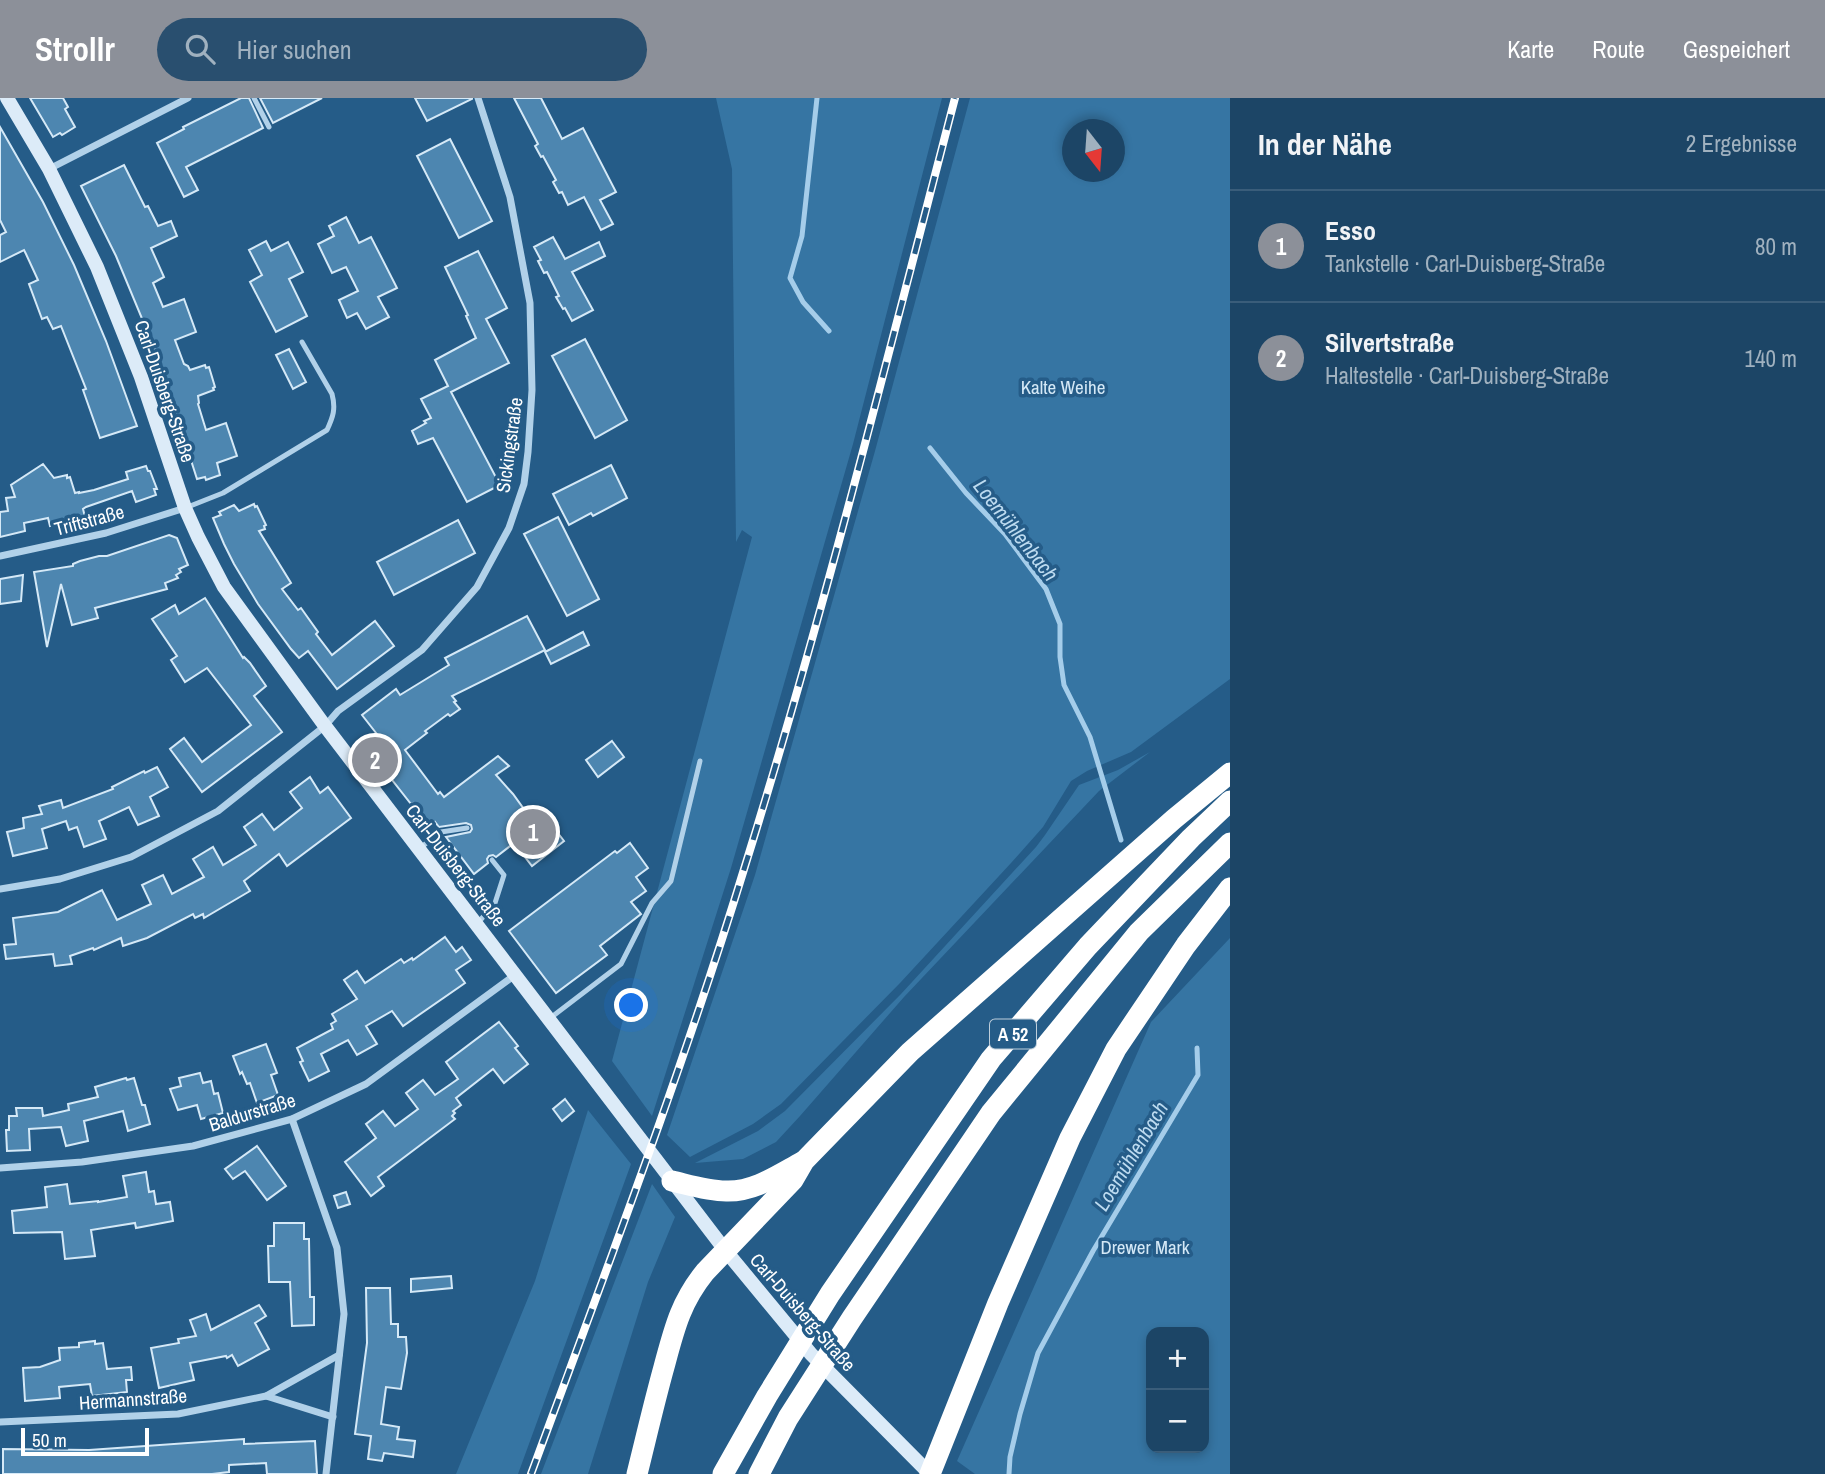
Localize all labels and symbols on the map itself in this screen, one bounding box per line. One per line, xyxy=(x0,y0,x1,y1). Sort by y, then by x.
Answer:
north arrow xyxy=(1062,119,1125,182)
street label: Carl-Duisberg-Straße xyxy=(128,316,202,466)
park label: Kalte Weihe xyxy=(1021,374,1105,400)
street label: Sickingstraße xyxy=(489,396,529,494)
water label: Loemühlenbach xyxy=(967,473,1065,587)
street label: Triftstraße xyxy=(51,498,127,542)
pin: 2 xyxy=(352,734,398,786)
street label: Carl-Duisberg-Straße xyxy=(400,798,512,932)
pin: 1 xyxy=(510,806,556,858)
your location xyxy=(614,988,648,1022)
road number: A 52 xyxy=(990,1020,1036,1049)
street label: Baldurstraße xyxy=(206,1087,298,1137)
water label: Loemühlenbach xyxy=(1087,1096,1175,1216)
park label: Drewer Mark xyxy=(1100,1234,1190,1260)
street label: Carl-Duisberg-Straße xyxy=(744,1247,862,1377)
street label: Hermannstraße xyxy=(78,1382,188,1416)
scale bar xyxy=(21,1425,149,1457)

